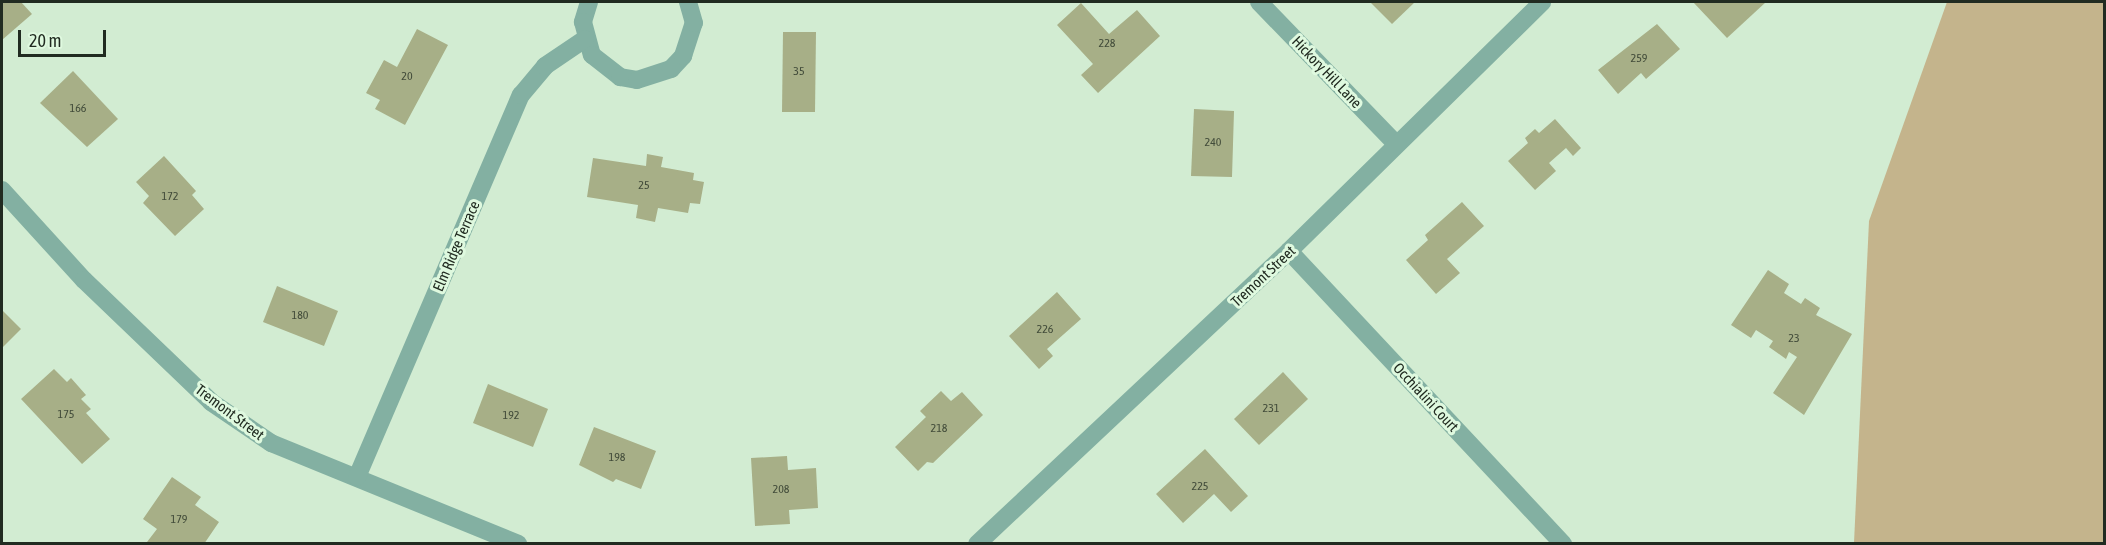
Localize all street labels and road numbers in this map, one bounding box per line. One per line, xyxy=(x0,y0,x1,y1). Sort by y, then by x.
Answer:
street label: Hickory Hill Lane xyxy=(1288,32,1366,112)
street label: Elm Ridge Terrace xyxy=(429,198,483,294)
street label: Tremont Street xyxy=(1227,242,1299,310)
street label: Occhialini Court xyxy=(1390,359,1462,435)
street label: Tremont Street xyxy=(192,380,268,444)

